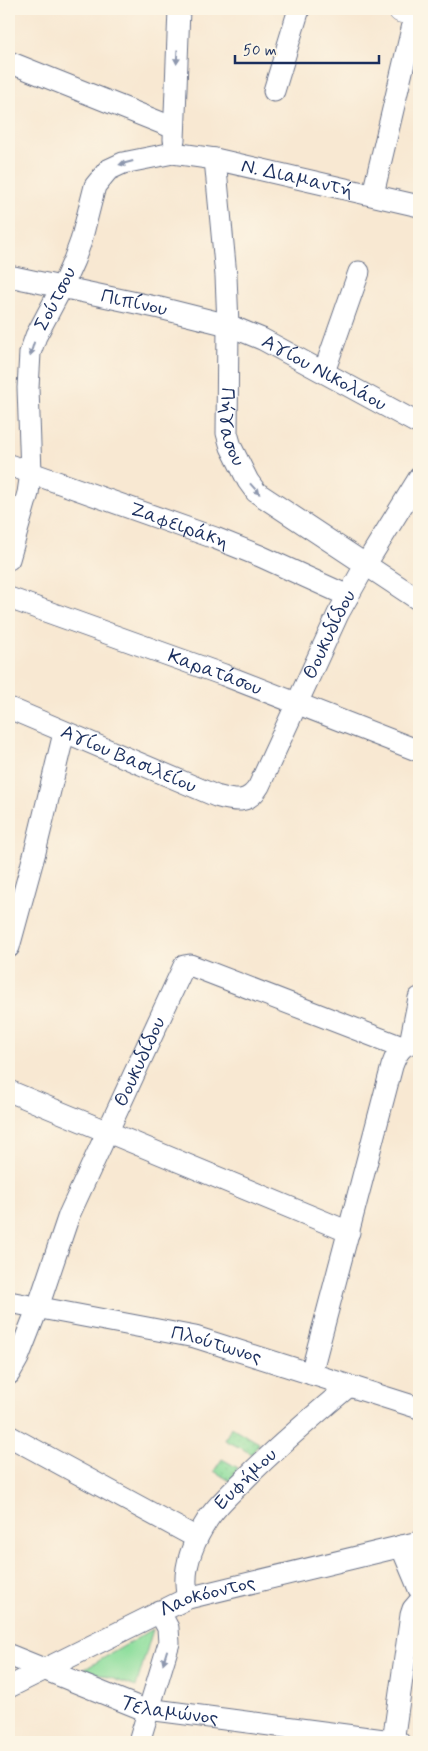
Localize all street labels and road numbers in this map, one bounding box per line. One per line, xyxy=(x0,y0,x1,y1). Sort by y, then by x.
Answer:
street label: Ν. Διαμαντή xyxy=(238,152,356,204)
street label: Σούτσου xyxy=(28,263,83,335)
street label: Πιπίνου xyxy=(99,282,170,323)
street label: Αγίου Νικολάου xyxy=(257,328,392,418)
street label: Πήγασου xyxy=(213,387,252,471)
street label: Ζαφειράκη xyxy=(126,495,233,556)
street label: Θουκυδίδου xyxy=(296,585,362,684)
street label: Καρατάσου xyxy=(164,643,266,702)
street label: Αγίου Βασιλείου xyxy=(57,718,201,800)
street label: Θουκυδίδου xyxy=(107,1012,172,1111)
street label: Πλούτωνος xyxy=(169,1319,266,1371)
street label: Ευφήμου xyxy=(208,1442,283,1516)
street label: Λαοκόοντος xyxy=(155,1569,258,1624)
street label: Τελαμώνος xyxy=(117,1688,220,1732)

